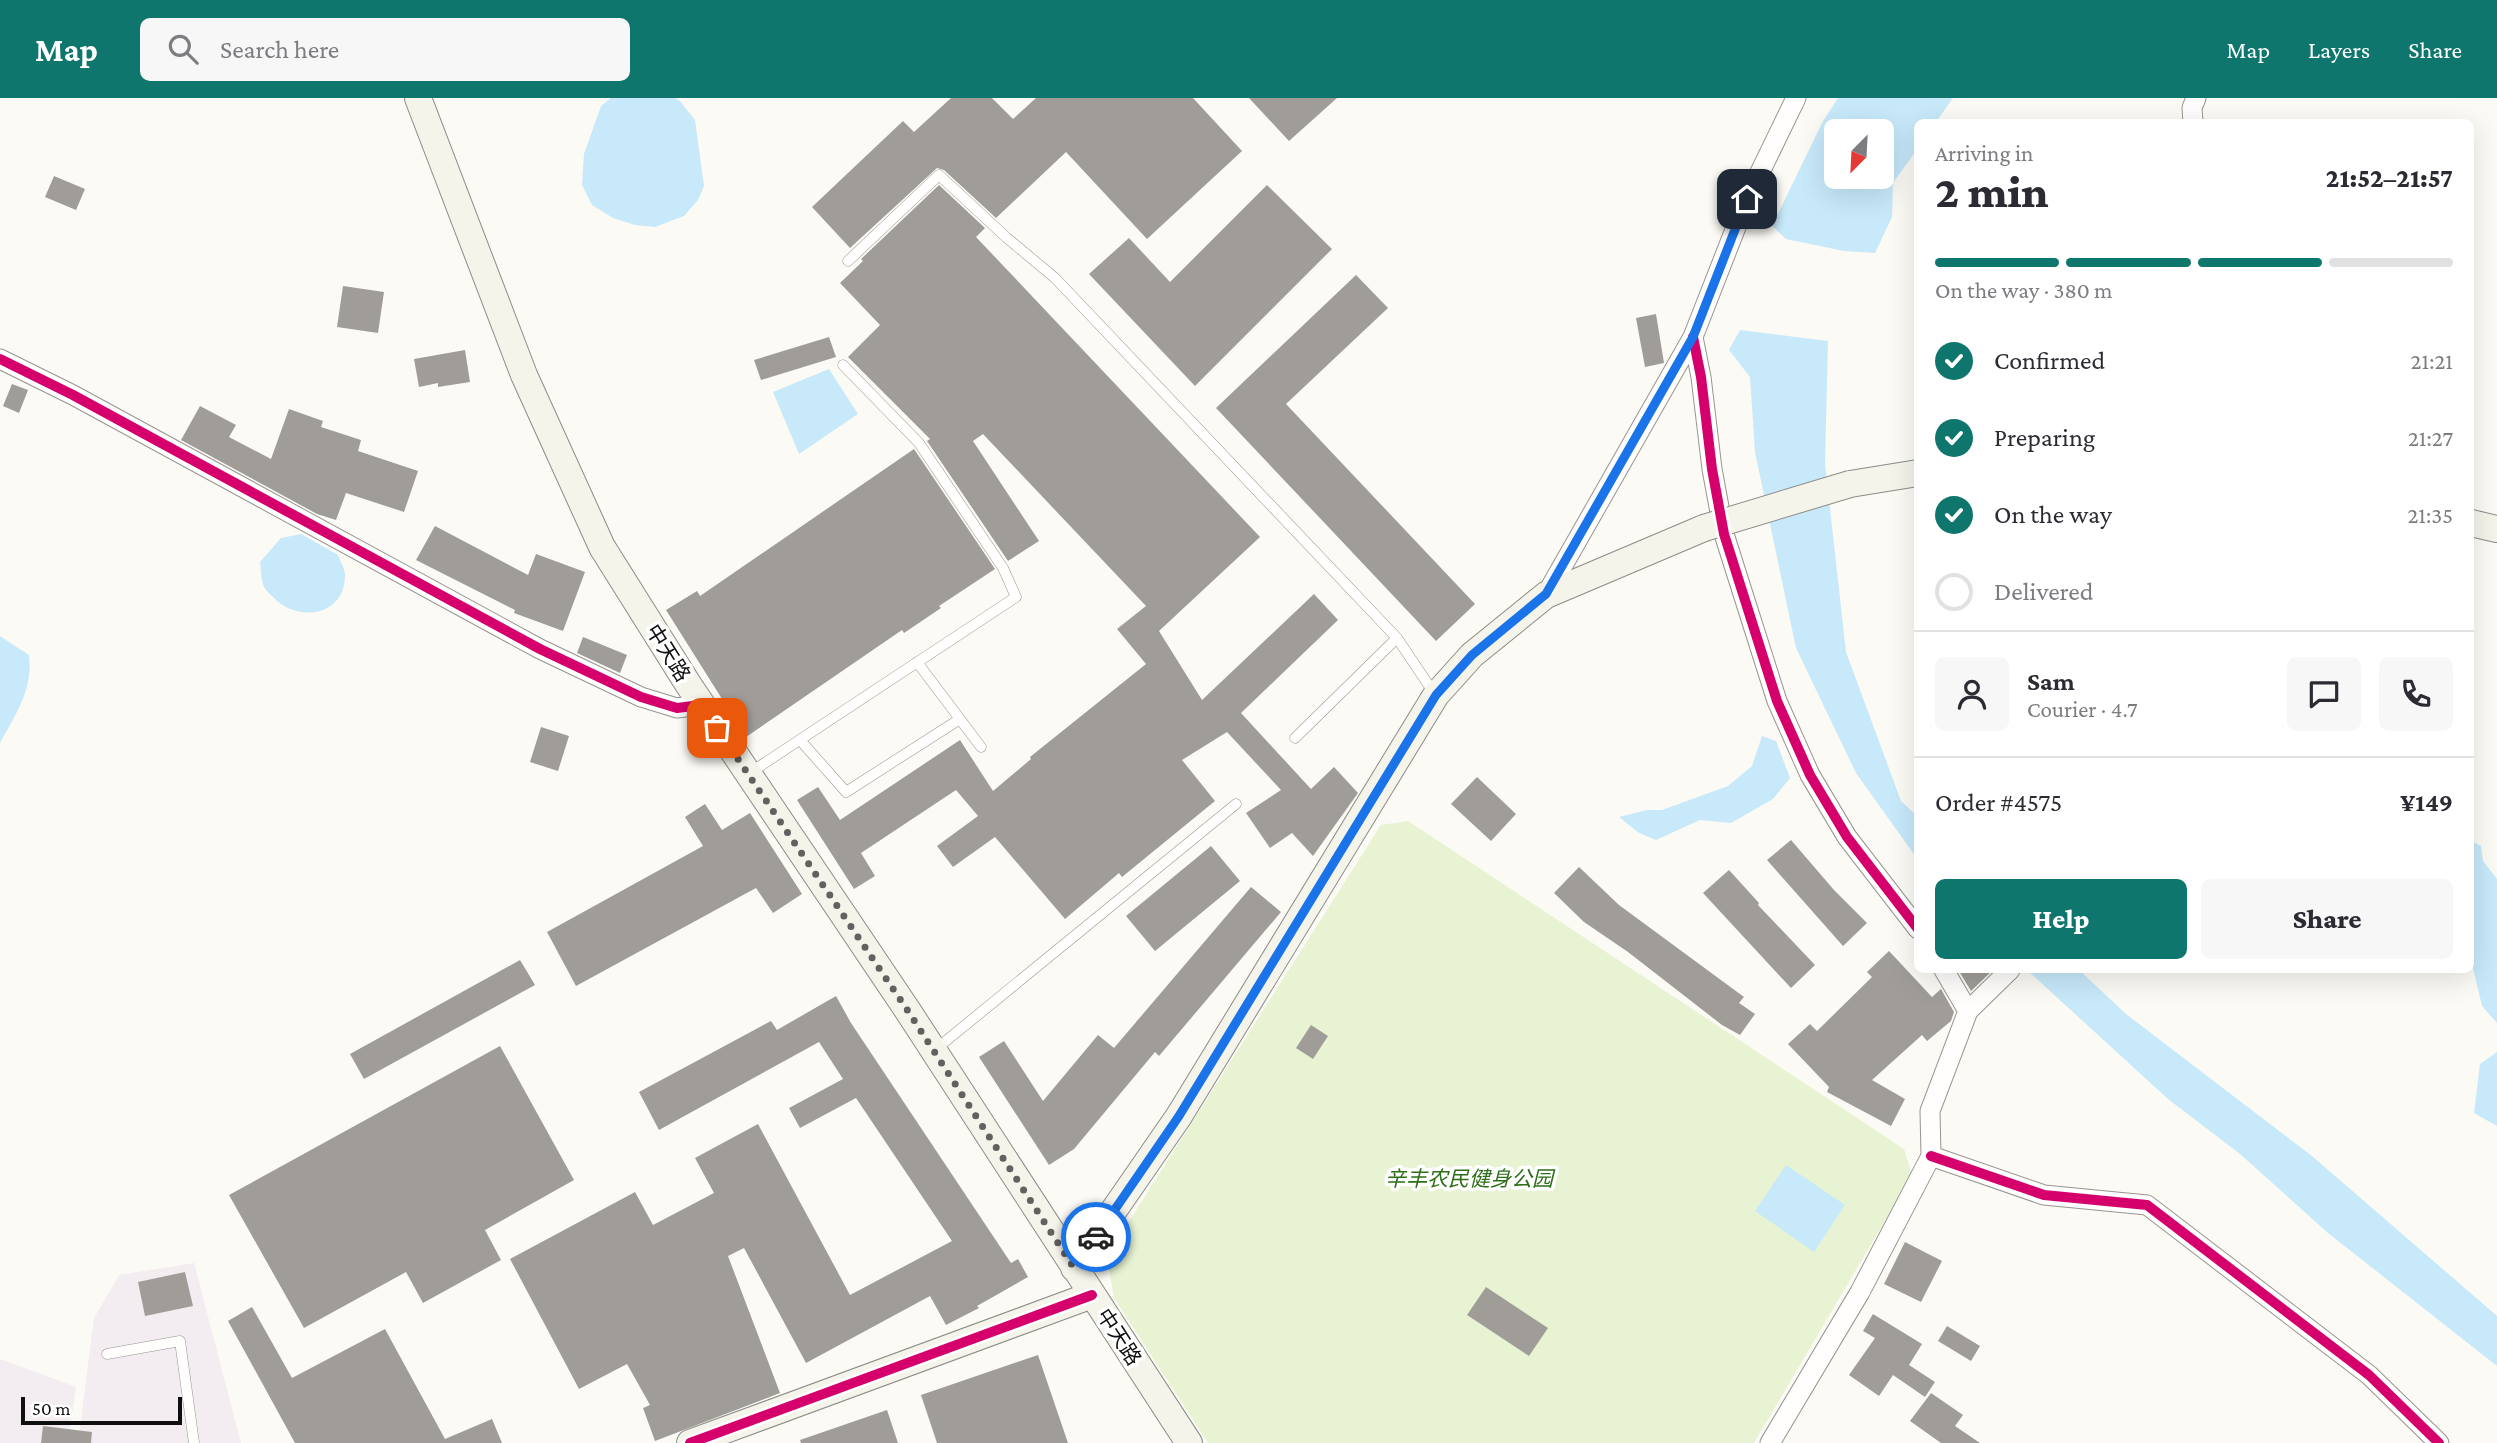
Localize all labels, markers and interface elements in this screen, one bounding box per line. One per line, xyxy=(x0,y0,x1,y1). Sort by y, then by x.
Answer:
search box xyxy=(140,18,630,81)
icon: search xyxy=(164,30,202,68)
text: Map xyxy=(35,31,98,68)
text: Search here xyxy=(220,35,339,64)
text: Map xyxy=(2226,36,2270,63)
text: Layers xyxy=(2308,36,2370,63)
text: Share xyxy=(2408,36,2462,63)
north arrow xyxy=(1824,119,1894,189)
map controls xyxy=(1824,119,1894,189)
text: Arriving in xyxy=(1935,140,2033,166)
text: 21:52–21:57 xyxy=(2326,164,2453,193)
text: 2 min xyxy=(1935,166,2049,217)
pin xyxy=(1717,169,1777,229)
icon: home xyxy=(1728,180,1766,218)
text: On the way · 380 m xyxy=(1935,277,2113,303)
icon: check xyxy=(1935,342,1973,380)
text: Confirmed xyxy=(1994,346,2105,375)
text: 21:21 xyxy=(2411,348,2453,374)
icon: check xyxy=(1935,419,1973,457)
text: Preparing xyxy=(1994,423,2095,452)
text: 21:27 xyxy=(2408,425,2453,451)
icon: check xyxy=(1935,496,1973,534)
text: On the way xyxy=(1994,500,2112,529)
text: 21:35 xyxy=(2407,502,2453,528)
text: Delivered xyxy=(1994,577,2093,606)
street label: 中天路 xyxy=(641,620,695,686)
button: person xyxy=(1935,657,2009,731)
button: chat xyxy=(2287,657,2361,731)
button: phone xyxy=(2379,657,2453,731)
text: Sam xyxy=(2027,667,2075,696)
text: Courier · 4.7 xyxy=(2027,696,2138,722)
pin xyxy=(687,698,747,758)
icon: bag xyxy=(698,709,736,747)
text: Order #4575 xyxy=(1935,788,2062,817)
text: ¥149 xyxy=(2400,788,2453,817)
button: Help xyxy=(1935,879,2187,959)
button: Share xyxy=(2201,879,2453,959)
park label: 辛丰农民健身公园 xyxy=(1385,1167,1556,1191)
courier xyxy=(1061,1202,1131,1272)
icon: car xyxy=(1077,1218,1115,1256)
street label: 中天路 xyxy=(1092,1304,1146,1370)
scale bar xyxy=(21,1394,182,1426)
text: 50 m xyxy=(32,1398,71,1419)

